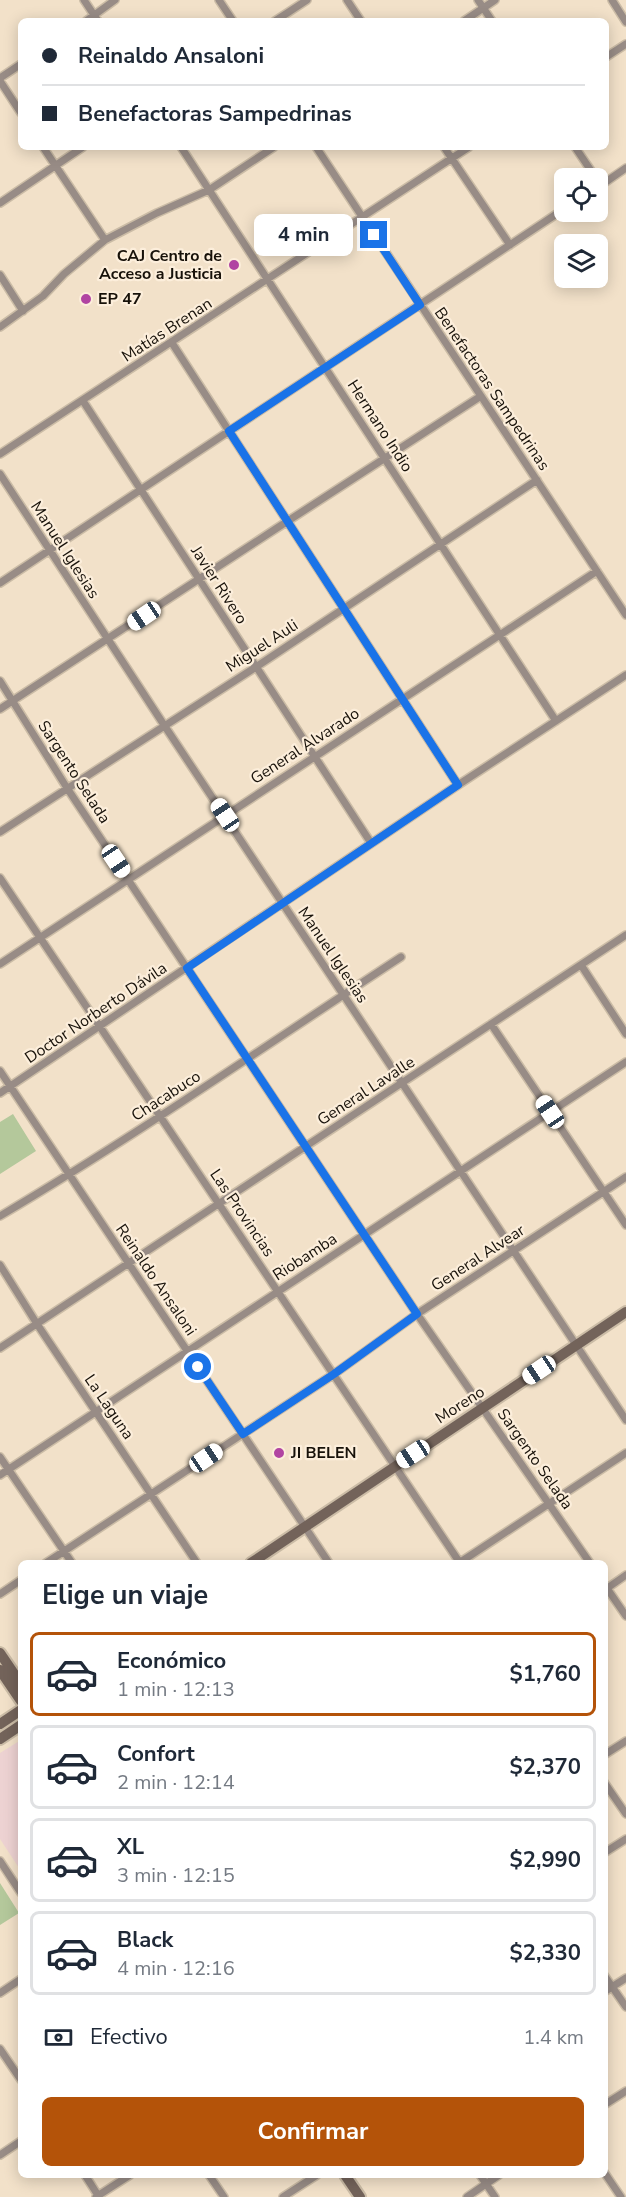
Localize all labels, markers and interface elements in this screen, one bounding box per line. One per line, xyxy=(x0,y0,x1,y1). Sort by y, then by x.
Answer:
text: Reinaldo Ansaloni xyxy=(78,41,264,71)
text: Benefactoras Sampedrinas xyxy=(78,99,352,129)
map controls xyxy=(554,168,608,288)
button: locate xyxy=(554,168,608,222)
callout: 4 min xyxy=(254,214,353,256)
text: 4 min xyxy=(278,221,329,248)
route end xyxy=(360,221,387,248)
button: layers xyxy=(554,234,608,288)
place label: CAJ Centro de Acceso a Justicia xyxy=(99,245,222,285)
marker: CAJ Centro de Acceso a Justicia xyxy=(227,258,241,272)
place label: EP 47 xyxy=(98,288,142,310)
marker: EP 47 xyxy=(79,292,93,306)
street label: Matías Brenan xyxy=(118,293,216,367)
street label: Benefactoras Sampedrinas xyxy=(429,303,555,475)
street label: Hermano Indio xyxy=(342,376,418,476)
street label: Manuel Iglesias xyxy=(25,497,105,603)
street label: Javier Rivero xyxy=(185,541,253,629)
car xyxy=(124,598,164,634)
street label: Miguel Auli xyxy=(222,614,302,678)
street label: General Alvarado xyxy=(246,702,364,789)
street label: Sargento Selada xyxy=(32,716,116,828)
car xyxy=(207,795,243,835)
car xyxy=(98,841,134,881)
street label: Manuel Iglesias xyxy=(293,903,373,1007)
street label: Doctor Norberto Dávila xyxy=(21,957,171,1069)
street label: General Lavalle xyxy=(313,1051,419,1131)
street label: Chacabuco xyxy=(127,1065,205,1127)
car xyxy=(532,1092,568,1132)
street label: Las Provincias xyxy=(204,1165,280,1261)
street label: General Alvear xyxy=(427,1219,529,1297)
street label: Reinaldo Ansaloni xyxy=(110,1220,202,1340)
street label: Riobamba xyxy=(269,1228,341,1286)
car xyxy=(519,1352,559,1388)
route start xyxy=(184,1353,211,1380)
street label: La Laguna xyxy=(79,1370,139,1444)
street label: Moreno xyxy=(431,1381,489,1429)
street label: Sargento Selada xyxy=(492,1404,578,1514)
car xyxy=(393,1437,433,1471)
car xyxy=(186,1440,226,1476)
place label: JI BELEN xyxy=(290,1442,357,1464)
marker: JI BELEN xyxy=(272,1446,286,1460)
text: Elige un viaje xyxy=(42,1577,208,1614)
text: Económico xyxy=(117,1646,226,1676)
icon: car xyxy=(45,1647,99,1701)
text: $1,760 xyxy=(510,1659,581,1689)
text: 1 min · 12:13 xyxy=(117,1676,235,1703)
text: Confort xyxy=(117,1739,195,1769)
icon: car xyxy=(45,1740,99,1794)
text: $2,370 xyxy=(510,1752,581,1782)
text: 2 min · 12:14 xyxy=(117,1769,235,1796)
text: XL xyxy=(117,1832,144,1862)
icon: car xyxy=(45,1833,99,1887)
text: $2,990 xyxy=(510,1845,581,1875)
text: 3 min · 12:15 xyxy=(117,1862,235,1889)
text: Black xyxy=(117,1925,173,1955)
icon: car xyxy=(45,1926,99,1980)
text: $2,330 xyxy=(510,1938,581,1968)
text: 4 min · 12:16 xyxy=(117,1955,235,1982)
icon: cash xyxy=(42,2021,75,2054)
text: Efectivo xyxy=(90,2022,168,2052)
text: 1.4 km xyxy=(523,2024,584,2051)
button: Confirmar xyxy=(42,2097,584,2166)

